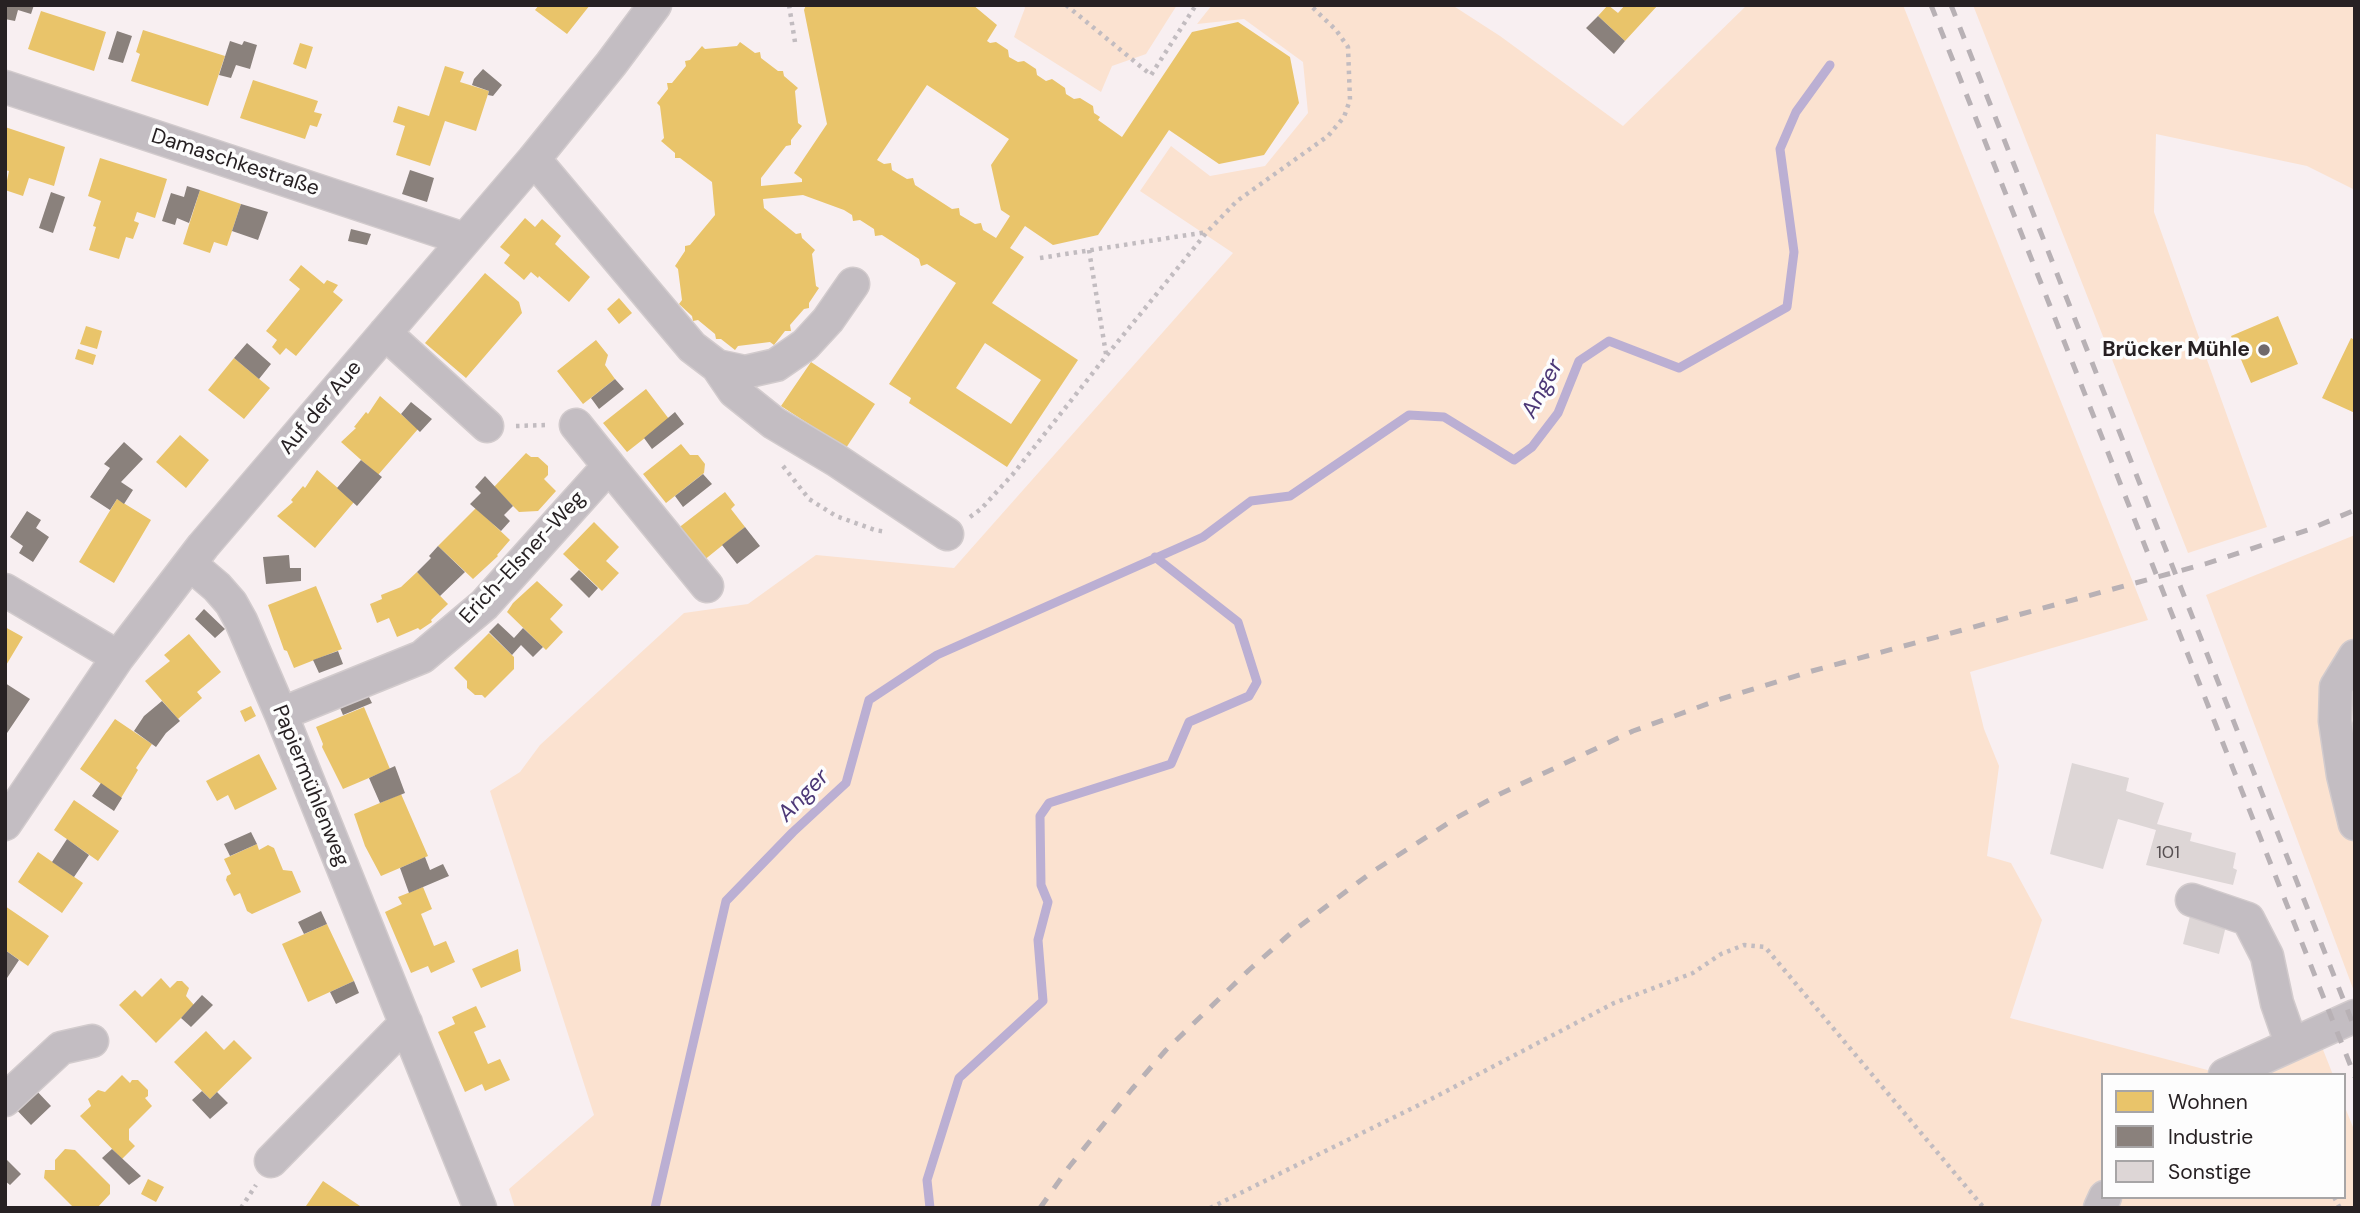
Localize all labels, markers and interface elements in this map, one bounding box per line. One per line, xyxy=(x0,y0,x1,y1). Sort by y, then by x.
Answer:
street label: Damaschkestraße xyxy=(148,124,322,202)
place label: Brücker Mühle xyxy=(2102,337,2250,363)
marker: Brücker Mühle xyxy=(2256,342,2272,358)
water label: Anger xyxy=(1516,355,1570,423)
street label: Auf der Aue xyxy=(275,356,367,460)
street label: Erich-Elsner-Weg xyxy=(455,486,591,630)
street label: Papiermühlenweg xyxy=(266,702,354,870)
water label: Anger xyxy=(772,764,836,828)
house number: 101 xyxy=(2156,842,2180,864)
legend xyxy=(2101,1073,2346,1199)
text: Wohnen xyxy=(2168,1088,2248,1116)
text: Industrie xyxy=(2168,1123,2253,1151)
text: Sonstige xyxy=(2168,1158,2251,1186)

